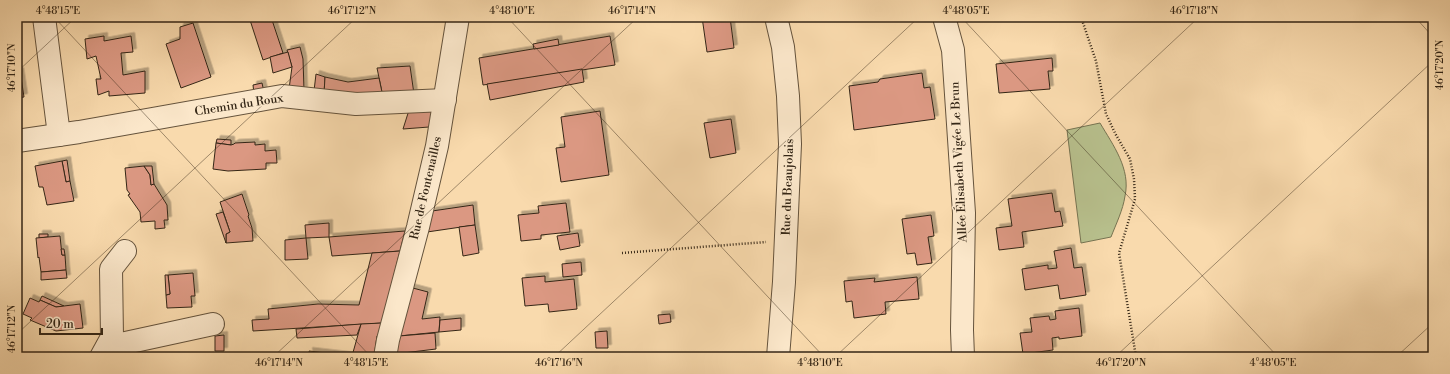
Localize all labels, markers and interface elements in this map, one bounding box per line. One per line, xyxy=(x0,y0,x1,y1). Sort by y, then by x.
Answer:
text: 4°48'15"E xyxy=(36,5,80,17)
text: 46°17'12"N xyxy=(328,5,377,17)
text: 4°48'10"E xyxy=(489,5,535,17)
text: 46°17'14"N xyxy=(608,5,657,17)
text: 4°48'05"E xyxy=(943,5,990,17)
text: 46°17'18"N xyxy=(1170,5,1219,17)
text: 46°17'20"N xyxy=(1434,39,1446,90)
text: 46°17'10"N xyxy=(6,43,18,92)
street label: Allée Élisabeth Vigée Le Brun xyxy=(945,81,971,244)
street label: Chemin du Roux xyxy=(194,90,285,119)
street label: Rue de Fontenailles xyxy=(407,135,445,241)
street label: Rue du Beaujolais xyxy=(779,138,797,236)
text: 46°17'12"N xyxy=(6,304,18,353)
scale bar xyxy=(40,310,102,336)
text: 20 m xyxy=(46,317,74,332)
text: 46°17'14"N xyxy=(255,357,304,369)
text: 4°48'15"E xyxy=(344,357,388,369)
text: 46°17'16"N xyxy=(535,357,584,369)
text: 4°48'10"E xyxy=(797,357,843,369)
text: 46°17'20"N xyxy=(1096,357,1147,369)
text: 4°48'05"E xyxy=(1250,357,1297,369)

